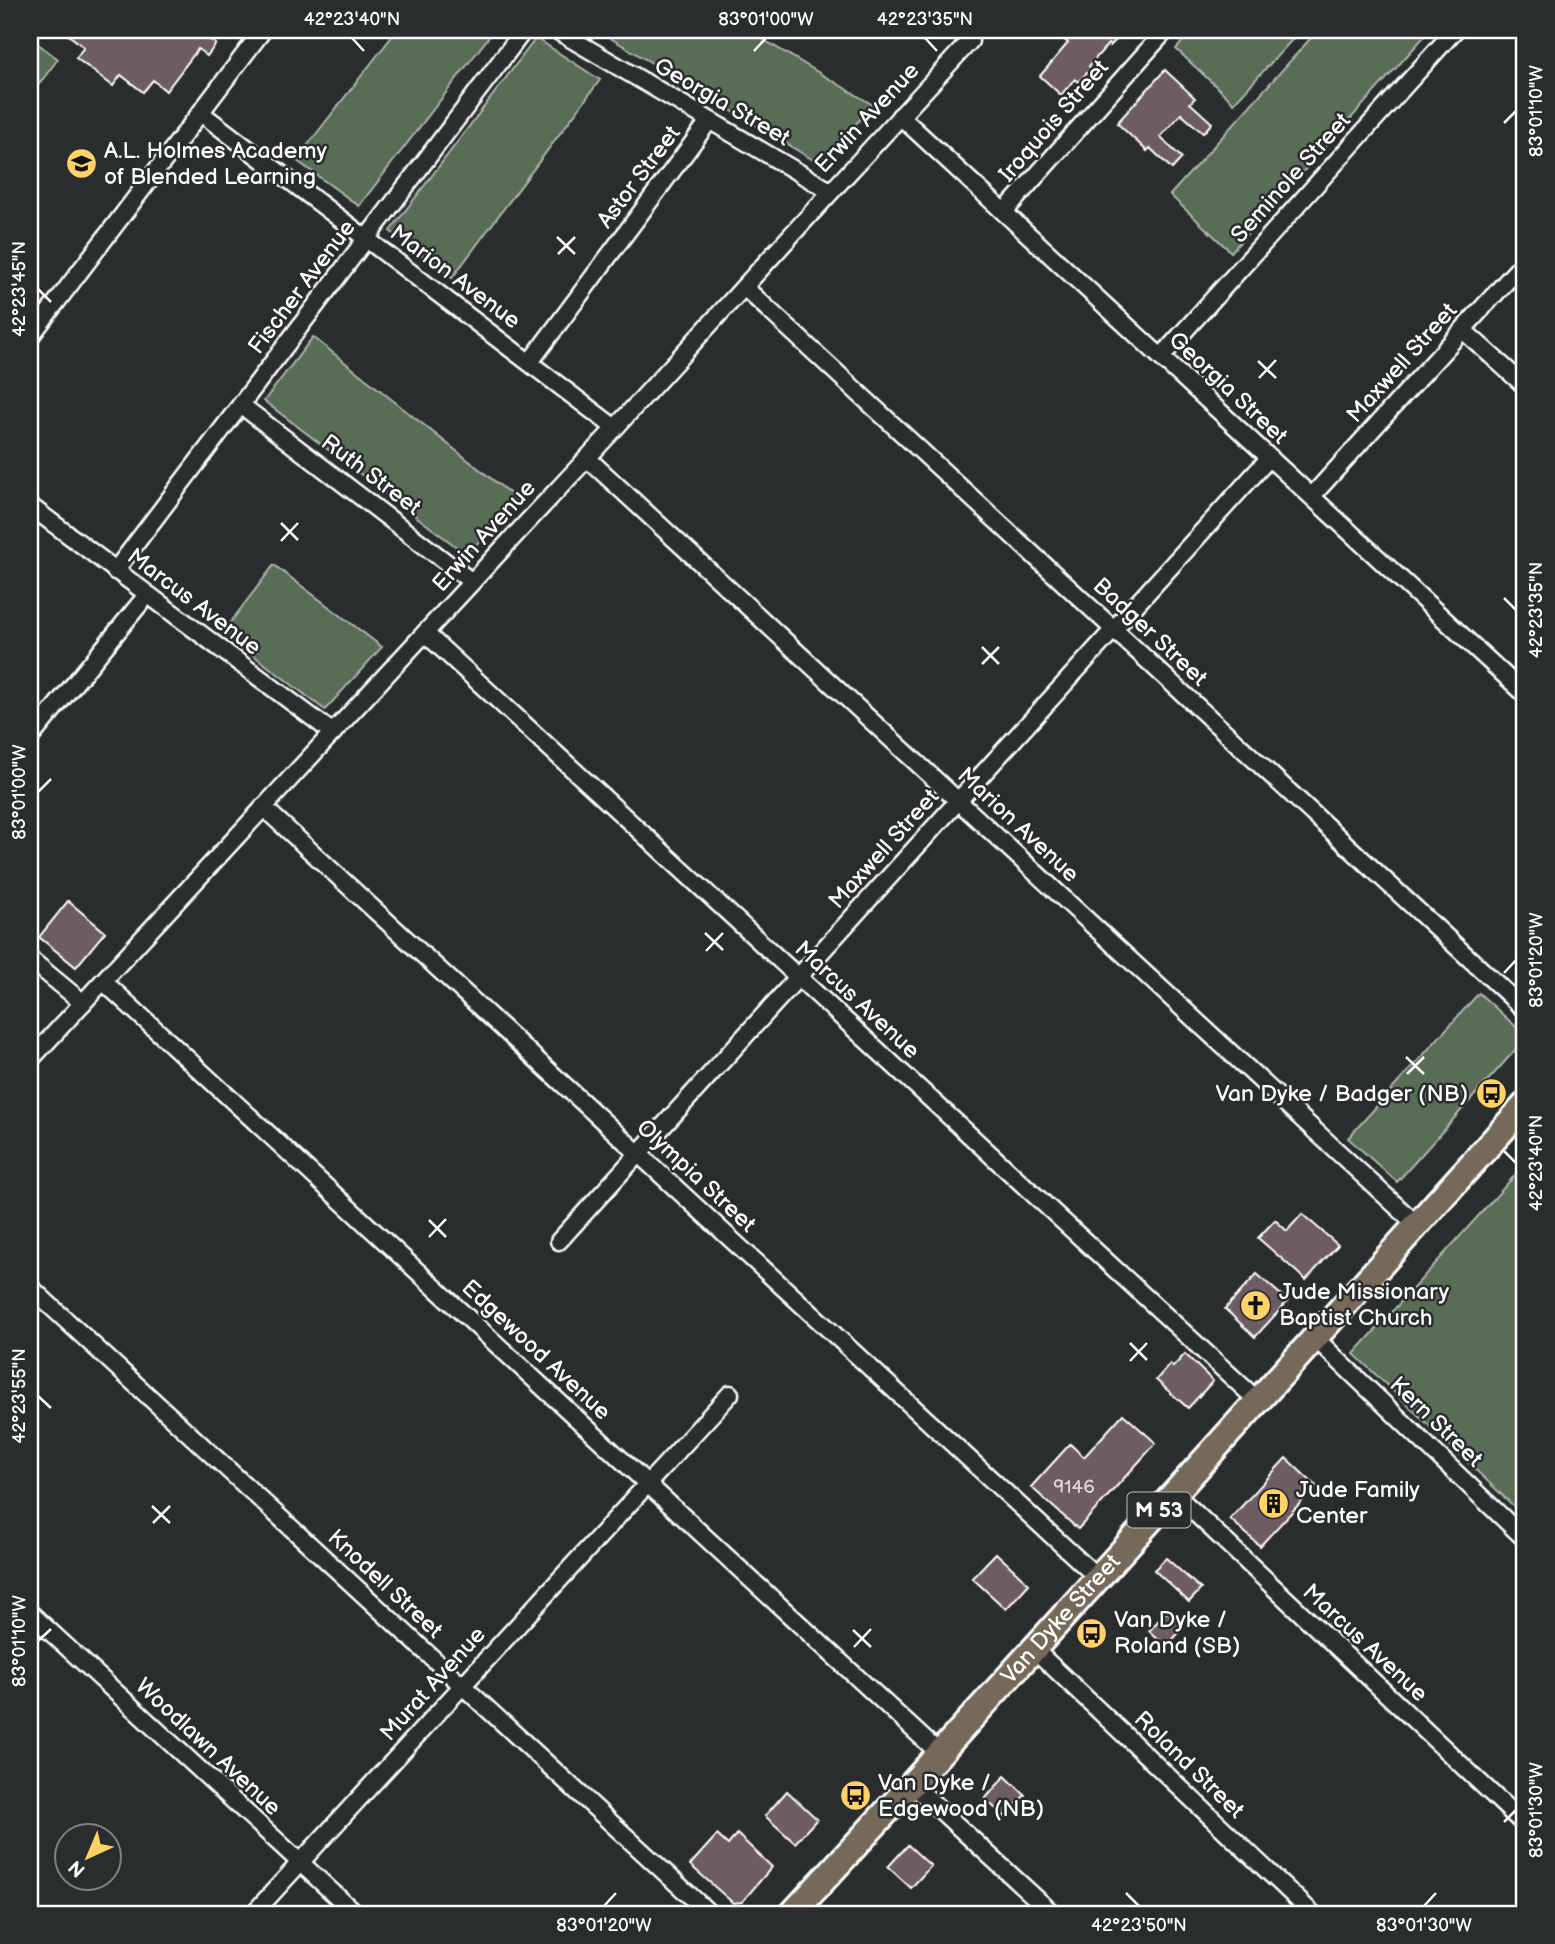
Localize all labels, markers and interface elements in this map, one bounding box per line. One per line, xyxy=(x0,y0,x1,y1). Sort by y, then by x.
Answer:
text: 42°23'40"N xyxy=(304,9,400,30)
text: 83°01'00"W xyxy=(718,9,814,30)
text: 42°23'35"N xyxy=(877,9,973,30)
street label: Georgia Street xyxy=(649,52,795,152)
street label: Iroquois Street xyxy=(993,54,1115,188)
street label: Erwin Avenue xyxy=(809,57,925,179)
text: 83°01'10"W xyxy=(1526,65,1547,157)
street label: Seminole Street xyxy=(1225,107,1357,249)
street label: Astor Street xyxy=(591,120,687,234)
place label: A.L. Holmes Academy of Blended Learning xyxy=(104,137,327,191)
school or university icon: A.L. Holmes Academy of Blended Learning xyxy=(64,147,98,181)
street label: Fischer Avenue xyxy=(242,214,362,360)
street label: Marion Avenue xyxy=(384,219,526,335)
text: 42°23'45"N xyxy=(9,241,30,337)
street label: Maxwell Street xyxy=(1341,297,1463,429)
street label: Georgia Street xyxy=(1163,326,1293,450)
street label: Ruth Street xyxy=(316,428,426,522)
street label: Erwin Avenue xyxy=(427,474,541,598)
street label: Marcus Avenue xyxy=(121,543,267,661)
text: 42°23'35"N xyxy=(1526,562,1547,658)
street label: Badger Street xyxy=(1087,572,1213,692)
text: 83°01'00"W xyxy=(9,744,30,840)
street label: Marion Avenue xyxy=(951,762,1085,888)
street label: Maxwell Street xyxy=(823,783,945,915)
text: 83°01'20"W xyxy=(1526,912,1547,1008)
street label: Marcus Avenue xyxy=(789,935,925,1065)
bus stop icon: Van Dyke / Badger (NB) xyxy=(1474,1077,1508,1111)
place label: Van Dyke / Badger (NB) xyxy=(1216,1080,1468,1108)
street label: Olympia Street xyxy=(631,1114,761,1238)
text: 42°23'40"N xyxy=(1526,1115,1547,1211)
street label: Edgewood Avenue xyxy=(456,1274,616,1426)
place label: Jude Missionary Baptist Church xyxy=(1279,1278,1450,1332)
church icon: Jude Missionary Baptist Church xyxy=(1239,1288,1273,1322)
text: 42°23'55"N xyxy=(9,1348,30,1444)
street label: Kern Street xyxy=(1384,1371,1488,1473)
house number: 9146 xyxy=(1053,1476,1095,1499)
place label: Jude Family Center xyxy=(1296,1476,1420,1530)
building icon: Jude Family Center xyxy=(1256,1486,1290,1520)
road number: M 53 xyxy=(1128,1492,1190,1528)
street label: Knodell Street xyxy=(322,1524,448,1644)
street label: Van Dyke Street xyxy=(995,1548,1127,1690)
street label: Marcus Avenue xyxy=(1297,1578,1433,1708)
text: 83°01'10"W xyxy=(9,1595,30,1687)
place label: Van Dyke / Roland (SB) xyxy=(1114,1606,1240,1660)
bus stop icon: Van Dyke / Roland (SB) xyxy=(1074,1616,1108,1650)
street label: Murat Avenue xyxy=(374,1621,492,1747)
street label: Woodlawn Avenue xyxy=(129,1672,287,1822)
street label: Roland Street xyxy=(1128,1705,1250,1825)
text: 83°01'30"W xyxy=(1526,1761,1547,1858)
place label: Van Dyke / Edgewood (NB) xyxy=(878,1769,1044,1823)
bus stop icon: Van Dyke / Edgewood (NB) xyxy=(838,1779,872,1813)
north arrow xyxy=(52,1822,122,1892)
text: N xyxy=(64,1855,90,1881)
text: 83°01'20"W xyxy=(556,1915,652,1936)
text: 42°23'50"N xyxy=(1091,1915,1187,1936)
text: 83°01'30"W xyxy=(1376,1915,1473,1936)

